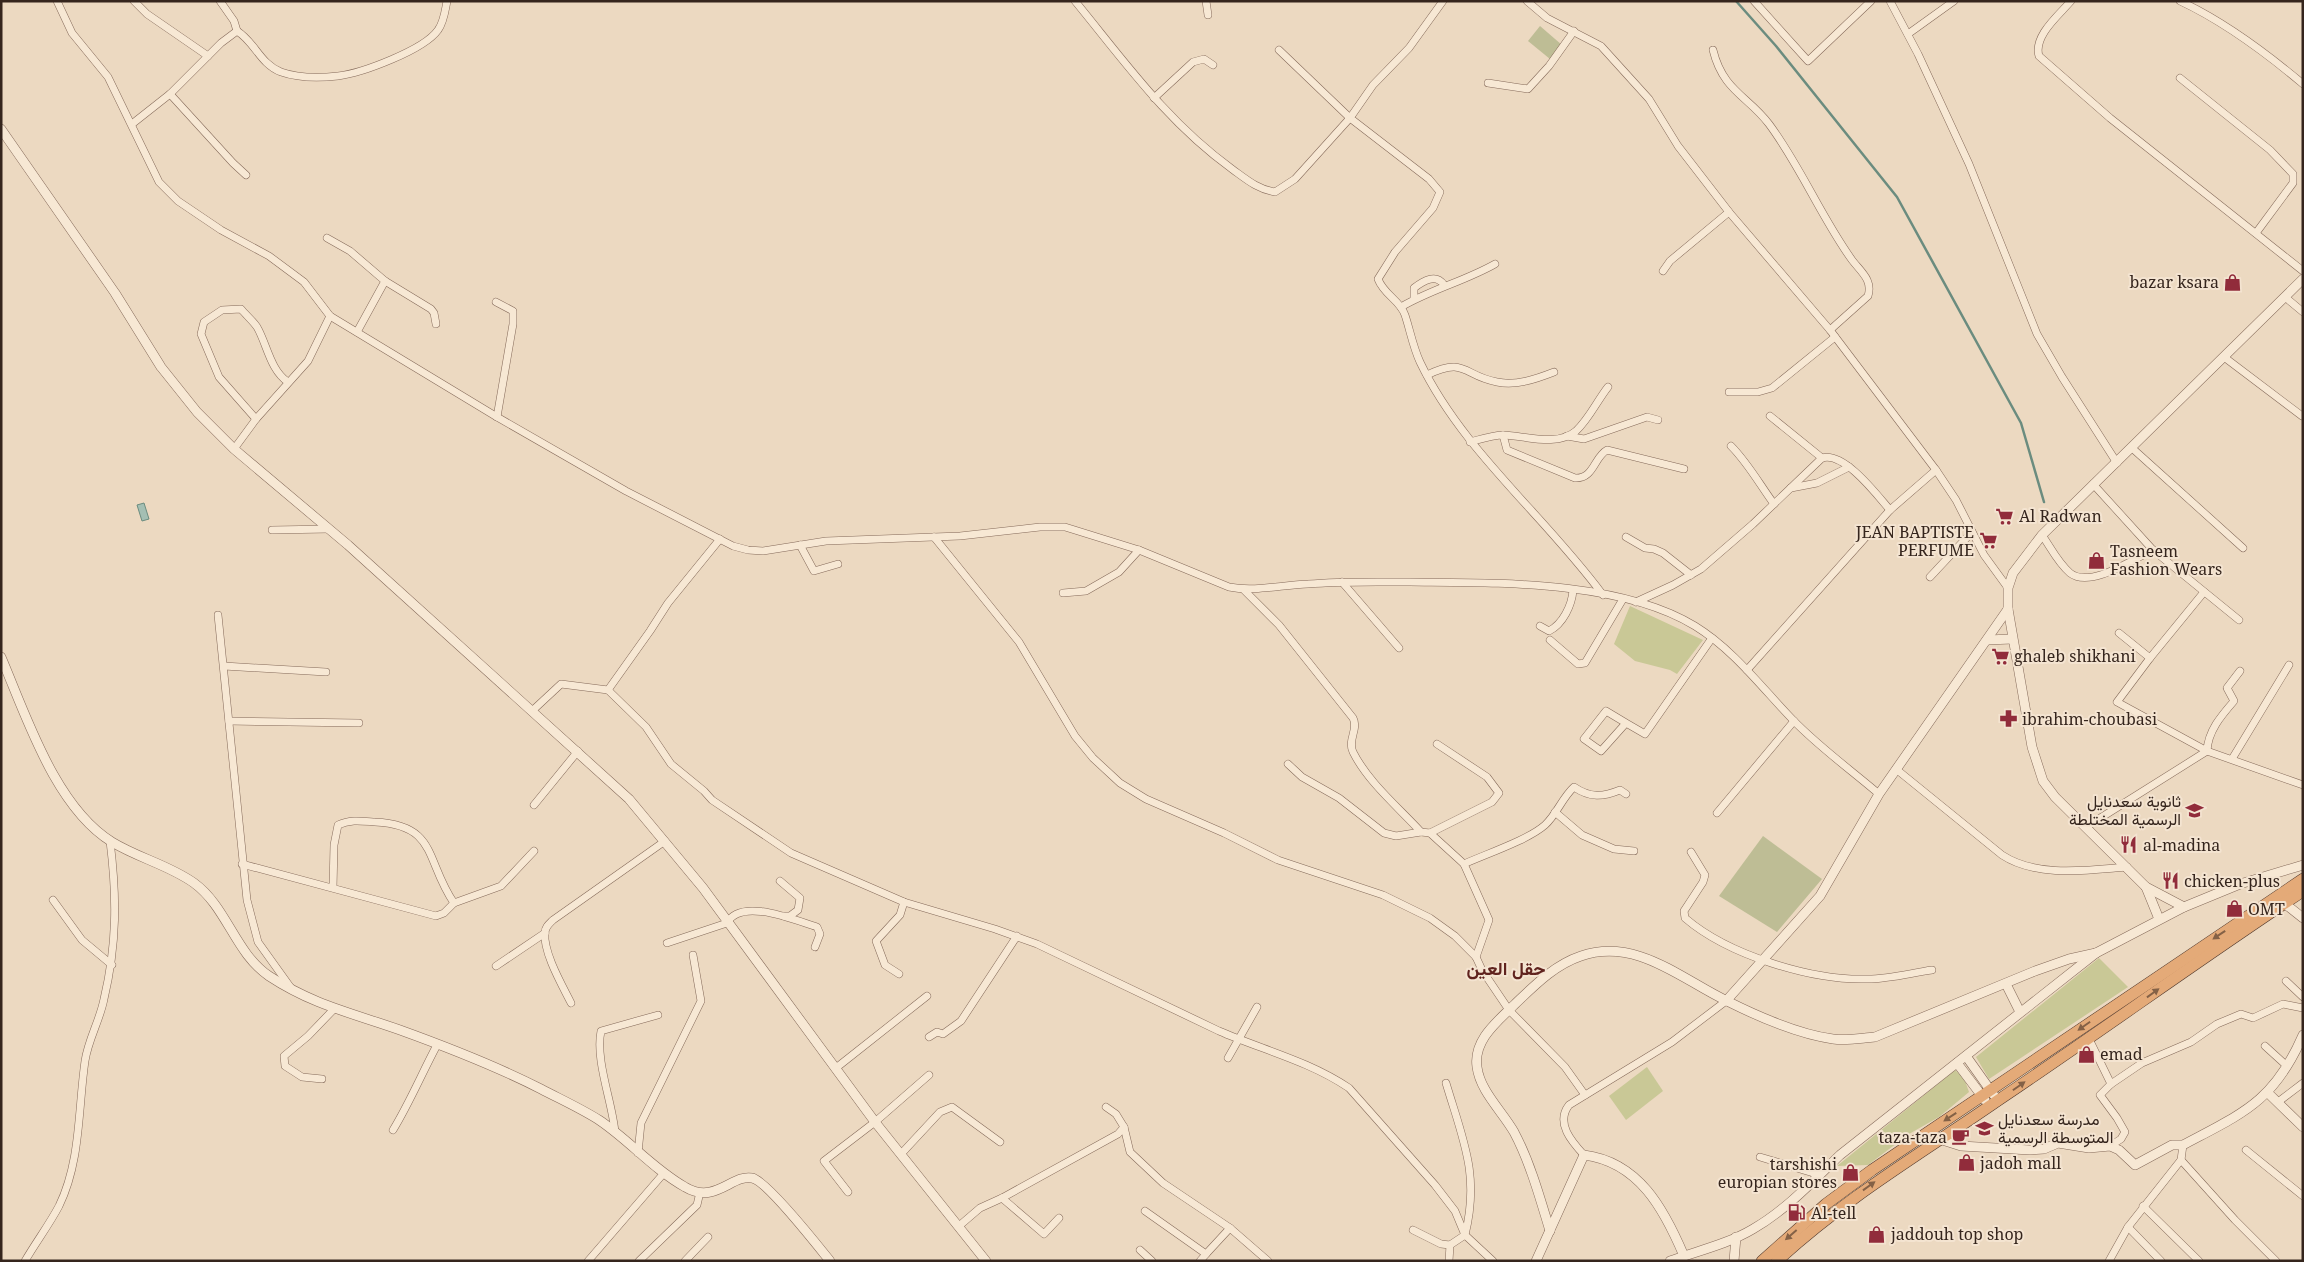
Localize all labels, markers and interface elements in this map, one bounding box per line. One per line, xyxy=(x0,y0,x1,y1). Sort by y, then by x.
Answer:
place label: bazar ksara xyxy=(2129,271,2219,293)
shop icon: bazar ksara xyxy=(2223,272,2243,292)
place label: Al Radwan xyxy=(2019,505,2102,527)
supermarket icon: Al Radwan xyxy=(1995,506,2015,526)
place label: JEAN BAPTISTE PERFUME xyxy=(1855,521,1974,561)
supermarket icon: JEAN BAPTISTE PERFUME xyxy=(1978,531,1998,551)
place label: Tasneem Fashion Wears xyxy=(2110,540,2222,580)
shop icon: Tasneem Fashion Wears xyxy=(2086,550,2106,570)
place label: ghaleb shikhani xyxy=(2014,645,2136,667)
supermarket icon: ghaleb shikhani xyxy=(1990,646,2010,666)
place label: ibrahim-choubasi xyxy=(2022,708,2157,730)
pharmacy icon: ibrahim-choubasi xyxy=(1998,709,2018,729)
place label: ثانوية سعدنايل الرسمية المختلطة xyxy=(2069,790,2181,830)
school or university icon: ثانوية سعدنايل الرسمية المختلطة xyxy=(2185,800,2205,820)
place label: al-madina xyxy=(2143,834,2220,856)
restaurant icon: al-madina xyxy=(2119,835,2139,855)
place label: chicken-plus xyxy=(2184,870,2280,892)
restaurant icon: chicken-plus xyxy=(2160,871,2180,891)
place label: OMT xyxy=(2248,898,2285,920)
shop icon: OMT xyxy=(2224,899,2244,919)
one-way arrow xyxy=(2212,931,2225,940)
district label: حقل العين xyxy=(1467,956,1545,980)
one-way arrow xyxy=(2146,988,2159,999)
one-way arrow xyxy=(2077,1021,2091,1031)
place label: emad xyxy=(2100,1043,2143,1065)
shop icon: emad xyxy=(2076,1044,2096,1064)
one-way arrow xyxy=(2012,1081,2026,1091)
place label: مدرسة سعدنايل المتوسطة الرسمية xyxy=(1998,1108,2113,1148)
one-way arrow xyxy=(1943,1113,1956,1122)
school or university icon: مدرسة سعدنايل المتوسطة الرسمية xyxy=(1974,1118,1994,1138)
place label: taza-taza xyxy=(1878,1126,1947,1148)
cafe icon: taza-taza xyxy=(1951,1127,1971,1147)
place label: jadoh mall xyxy=(1979,1152,2061,1174)
place label: tarshishi europian stores xyxy=(1718,1153,1837,1193)
shop icon: jadoh mall xyxy=(1956,1153,1976,1173)
shop icon: tarshishi europian stores xyxy=(1841,1163,1861,1183)
one-way arrow xyxy=(1862,1181,1876,1191)
place label: Al-tell xyxy=(1811,1202,1856,1224)
fuel station icon: Al-tell xyxy=(1787,1203,1807,1223)
place label: jaddouh top shop xyxy=(1890,1223,2023,1245)
shop icon: jaddouh top shop xyxy=(1867,1224,1887,1244)
one-way arrow xyxy=(1785,1229,1798,1240)

